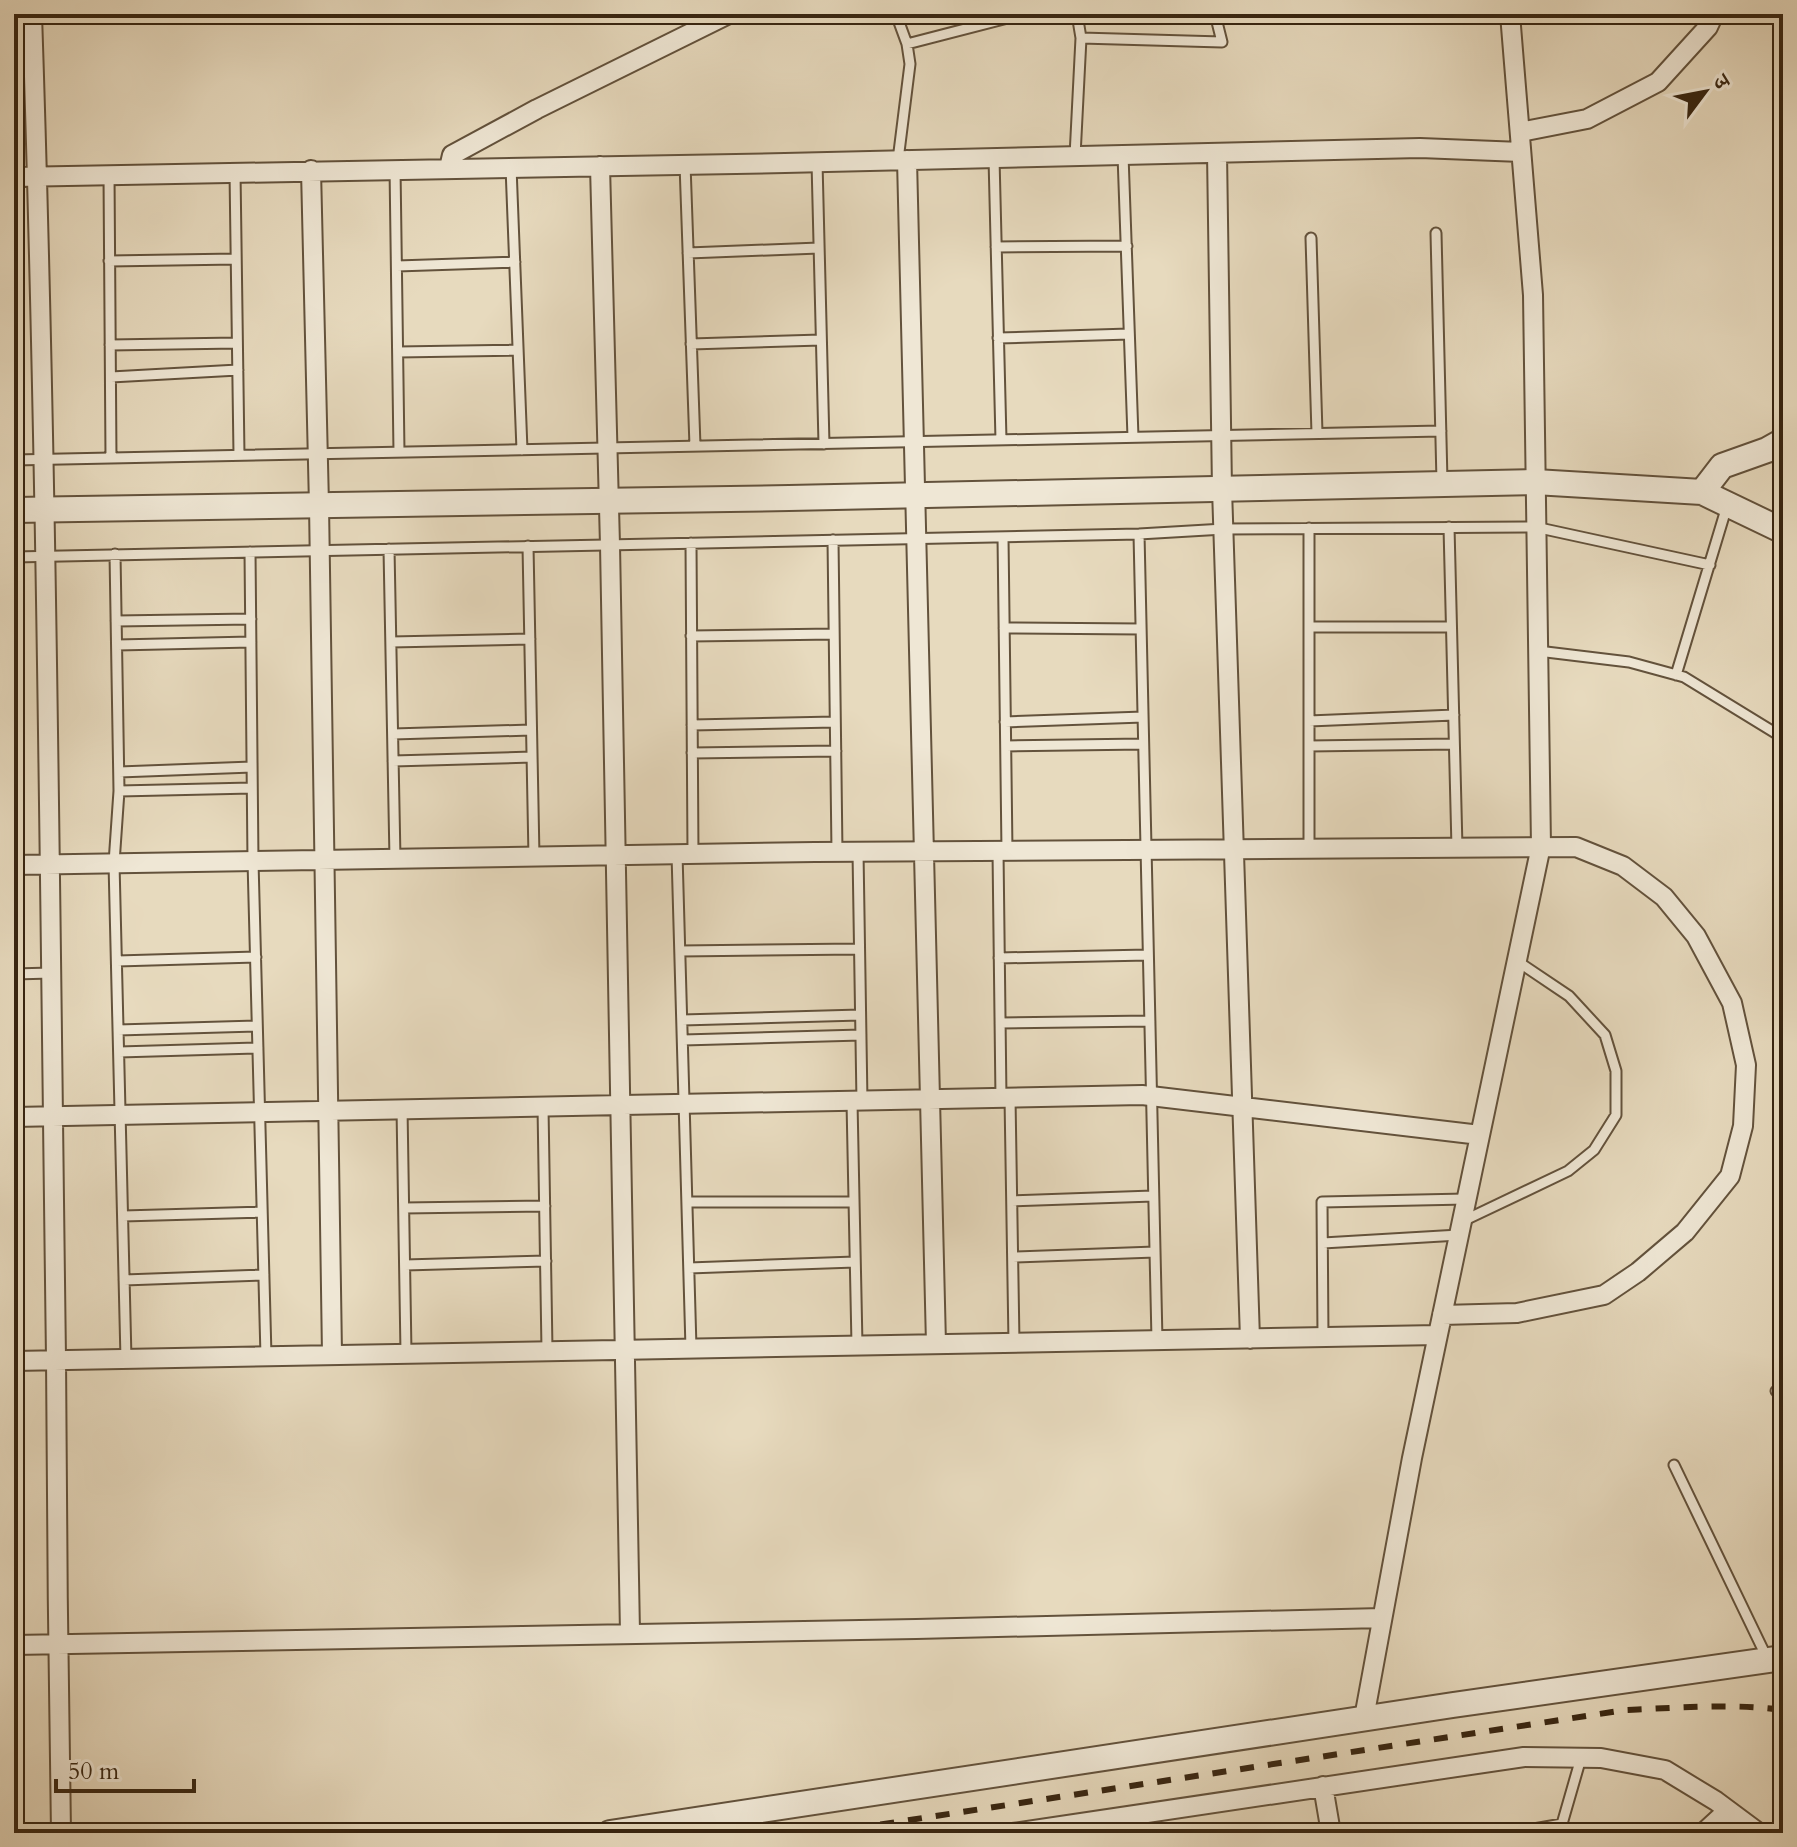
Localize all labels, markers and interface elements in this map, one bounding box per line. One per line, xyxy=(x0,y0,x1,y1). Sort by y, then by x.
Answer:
north arrow xyxy=(1665,52,1745,132)
text: उ xyxy=(1704,68,1738,96)
scale bar xyxy=(56,1743,194,1793)
text: 50 m xyxy=(68,1755,120,1788)

